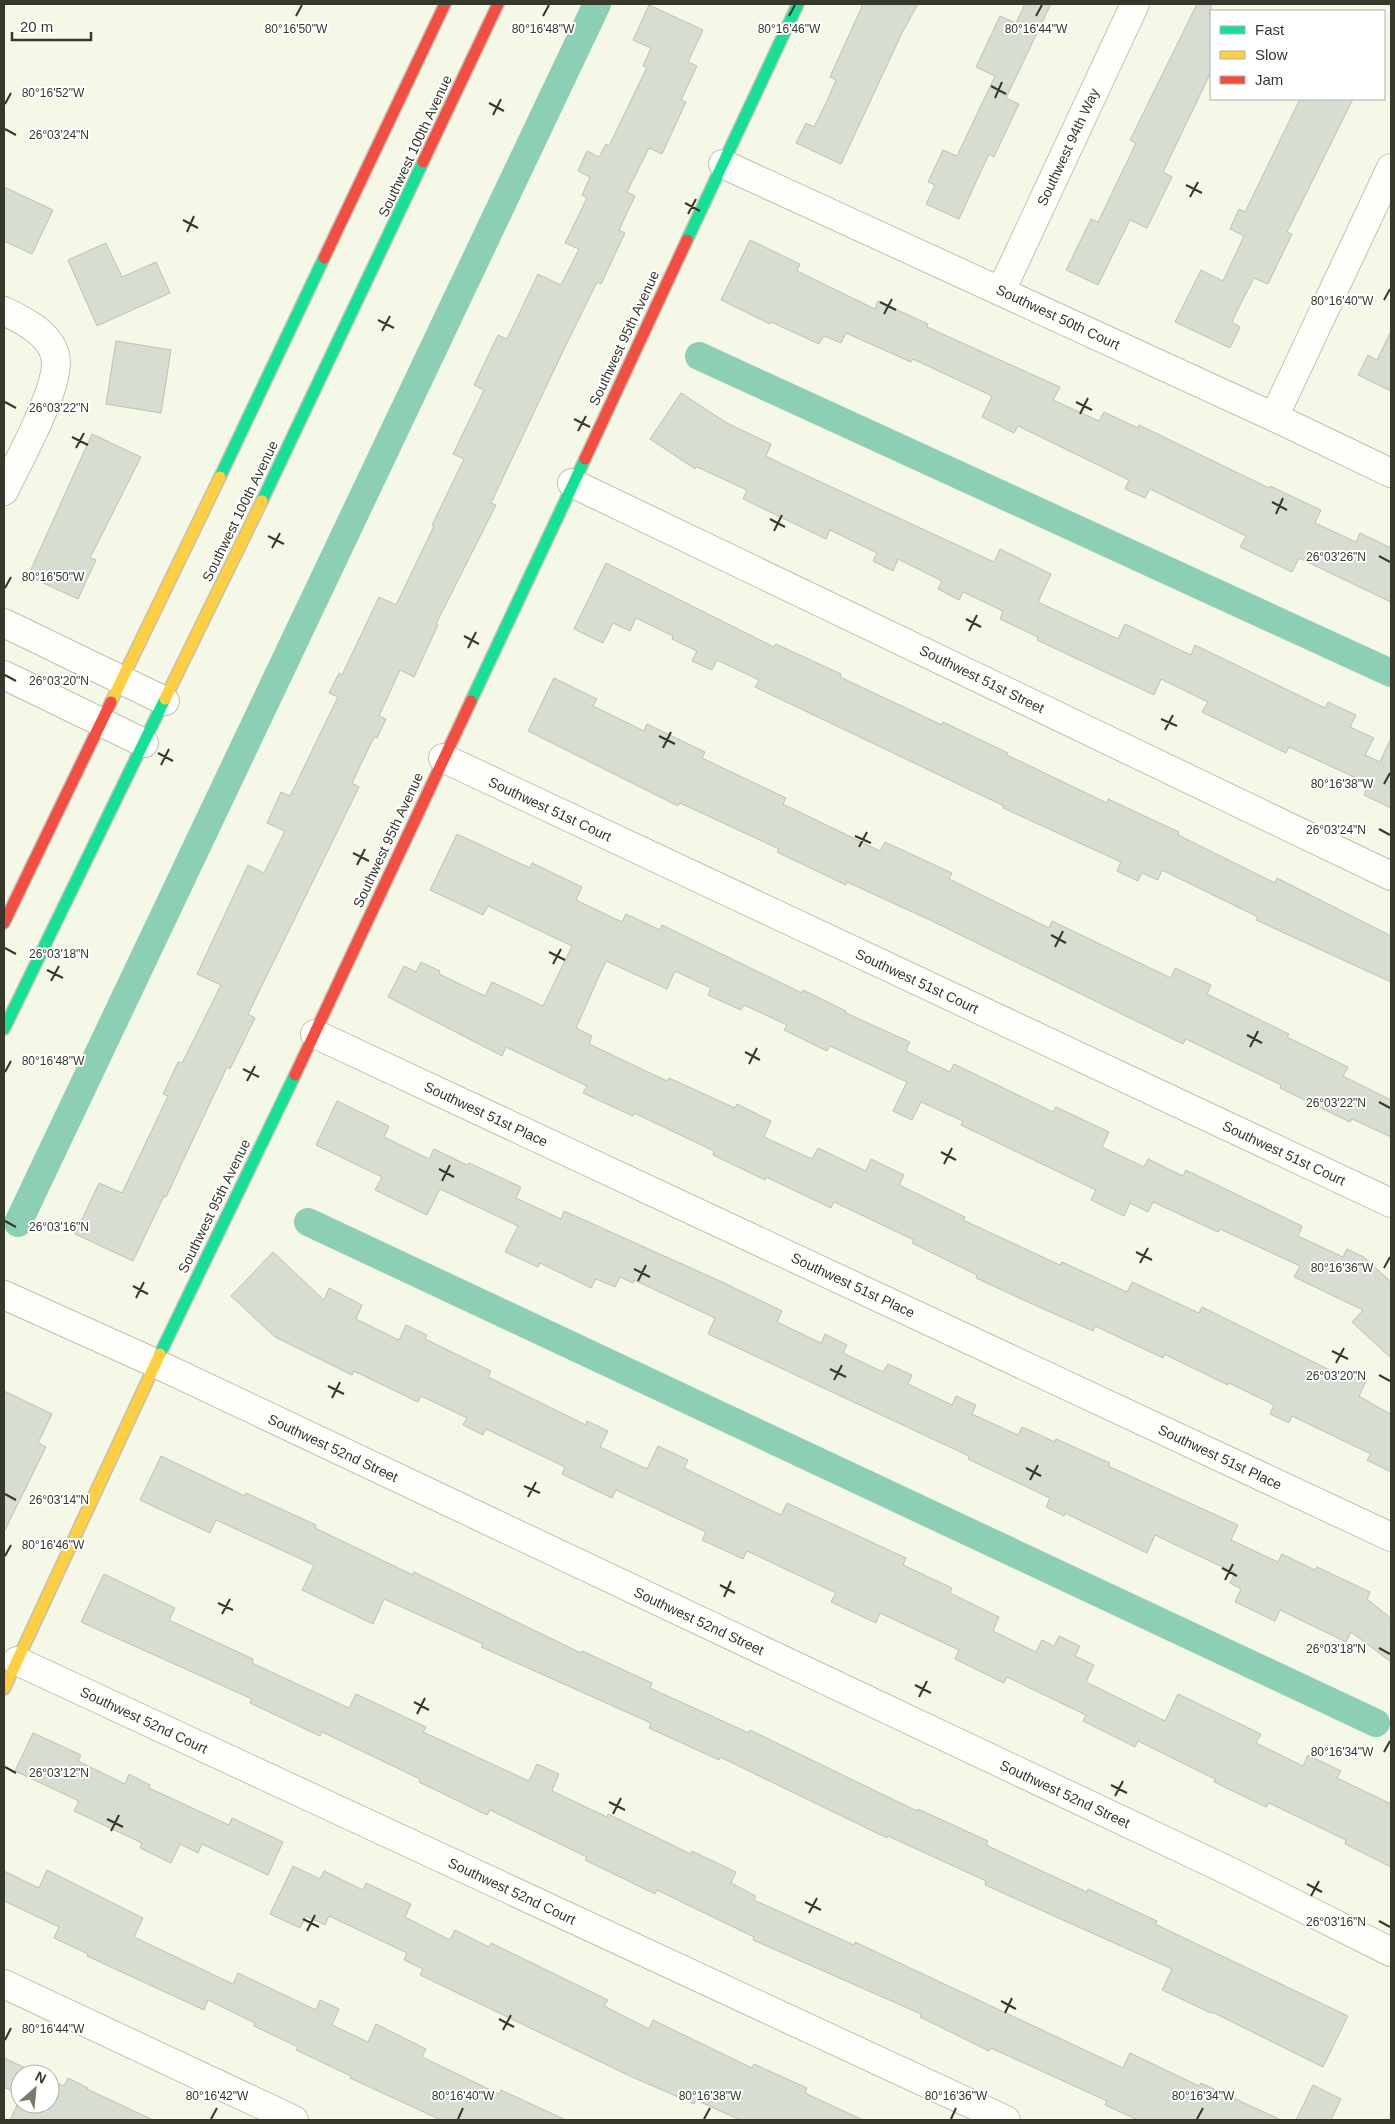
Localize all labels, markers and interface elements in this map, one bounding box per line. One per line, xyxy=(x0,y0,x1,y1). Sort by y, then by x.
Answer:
scale bar xyxy=(12,10,91,42)
legend xyxy=(1210,10,1385,100)
text: 20 m xyxy=(20,18,53,35)
text: Fast xyxy=(1255,21,1285,38)
text: 80°16'50"W xyxy=(265,22,328,36)
text: 80°16'48"W xyxy=(512,22,575,36)
text: 80°16'46"W xyxy=(758,22,821,36)
text: 80°16'44"W xyxy=(1005,22,1068,36)
text: Slow xyxy=(1255,46,1288,63)
text: Jam xyxy=(1255,71,1283,88)
street label: Southwest 100th Avenue xyxy=(375,72,455,219)
text: 80°16'52"W xyxy=(22,86,85,100)
street label: Southwest 94th Way xyxy=(1034,86,1102,208)
text: 26°03'24"N xyxy=(29,128,89,142)
street label: Southwest 95th Avenue xyxy=(586,268,662,408)
street label: Southwest 50th Court xyxy=(994,281,1122,353)
text: 80°16'40"W xyxy=(1311,294,1374,308)
text: 26°03'22"N xyxy=(29,401,89,415)
street label: Southwest 100th Avenue xyxy=(199,438,281,584)
text: 26°03'26"N xyxy=(1306,550,1366,564)
text: 80°16'50"W xyxy=(22,570,85,584)
street label: Southwest 51st Street xyxy=(917,642,1047,716)
text: 26°03'20"N xyxy=(29,674,89,688)
street label: Southwest 95th Avenue xyxy=(350,770,426,910)
street label: Southwest 51st Court xyxy=(486,773,614,845)
text: 80°16'38"W xyxy=(1311,777,1374,791)
text: 26°03'24"N xyxy=(1306,823,1366,837)
street label: Southwest 51st Court xyxy=(853,945,981,1017)
text: 26°03'18"N xyxy=(29,947,89,961)
text: 80°16'48"W xyxy=(22,1054,85,1068)
street label: Southwest 51st Place xyxy=(422,1078,551,1150)
text: 26°03'22"N xyxy=(1306,1096,1366,1110)
street label: Southwest 51st Court xyxy=(1220,1117,1348,1189)
street label: Southwest 95th Avenue xyxy=(175,1136,253,1276)
text: 26°03'16"N xyxy=(29,1220,89,1234)
street label: Southwest 51st Place xyxy=(789,1249,918,1321)
text: 80°16'36"W xyxy=(1311,1261,1374,1275)
text: 26°03'20"N xyxy=(1306,1369,1366,1383)
street label: Southwest 52nd Street xyxy=(265,1411,401,1485)
street label: Southwest 51st Place xyxy=(1156,1421,1285,1493)
text: 26°03'14"N xyxy=(29,1493,89,1507)
text: 80°16'46"W xyxy=(22,1538,85,1552)
street label: Southwest 52nd Street xyxy=(631,1584,767,1658)
text: 26°03'18"N xyxy=(1306,1642,1366,1656)
street label: Southwest 52nd Court xyxy=(78,1683,210,1757)
text: 80°16'34"W xyxy=(1311,1745,1374,1759)
street label: Southwest 52nd Street xyxy=(997,1757,1133,1831)
text: 26°03'12"N xyxy=(29,1766,89,1780)
street label: Southwest 52nd Court xyxy=(446,1854,578,1928)
text: 26°03'16"N xyxy=(1306,1915,1366,1929)
text: 80°16'44"W xyxy=(22,2022,85,2036)
north arrow xyxy=(10,2064,60,2114)
text: N xyxy=(33,2068,49,2087)
text: 80°16'42"W xyxy=(186,2089,249,2103)
text: 80°16'40"W xyxy=(432,2089,495,2103)
text: 80°16'38"W xyxy=(679,2089,742,2103)
text: 80°16'36"W xyxy=(925,2089,988,2103)
text: 80°16'34"W xyxy=(1172,2089,1235,2103)

